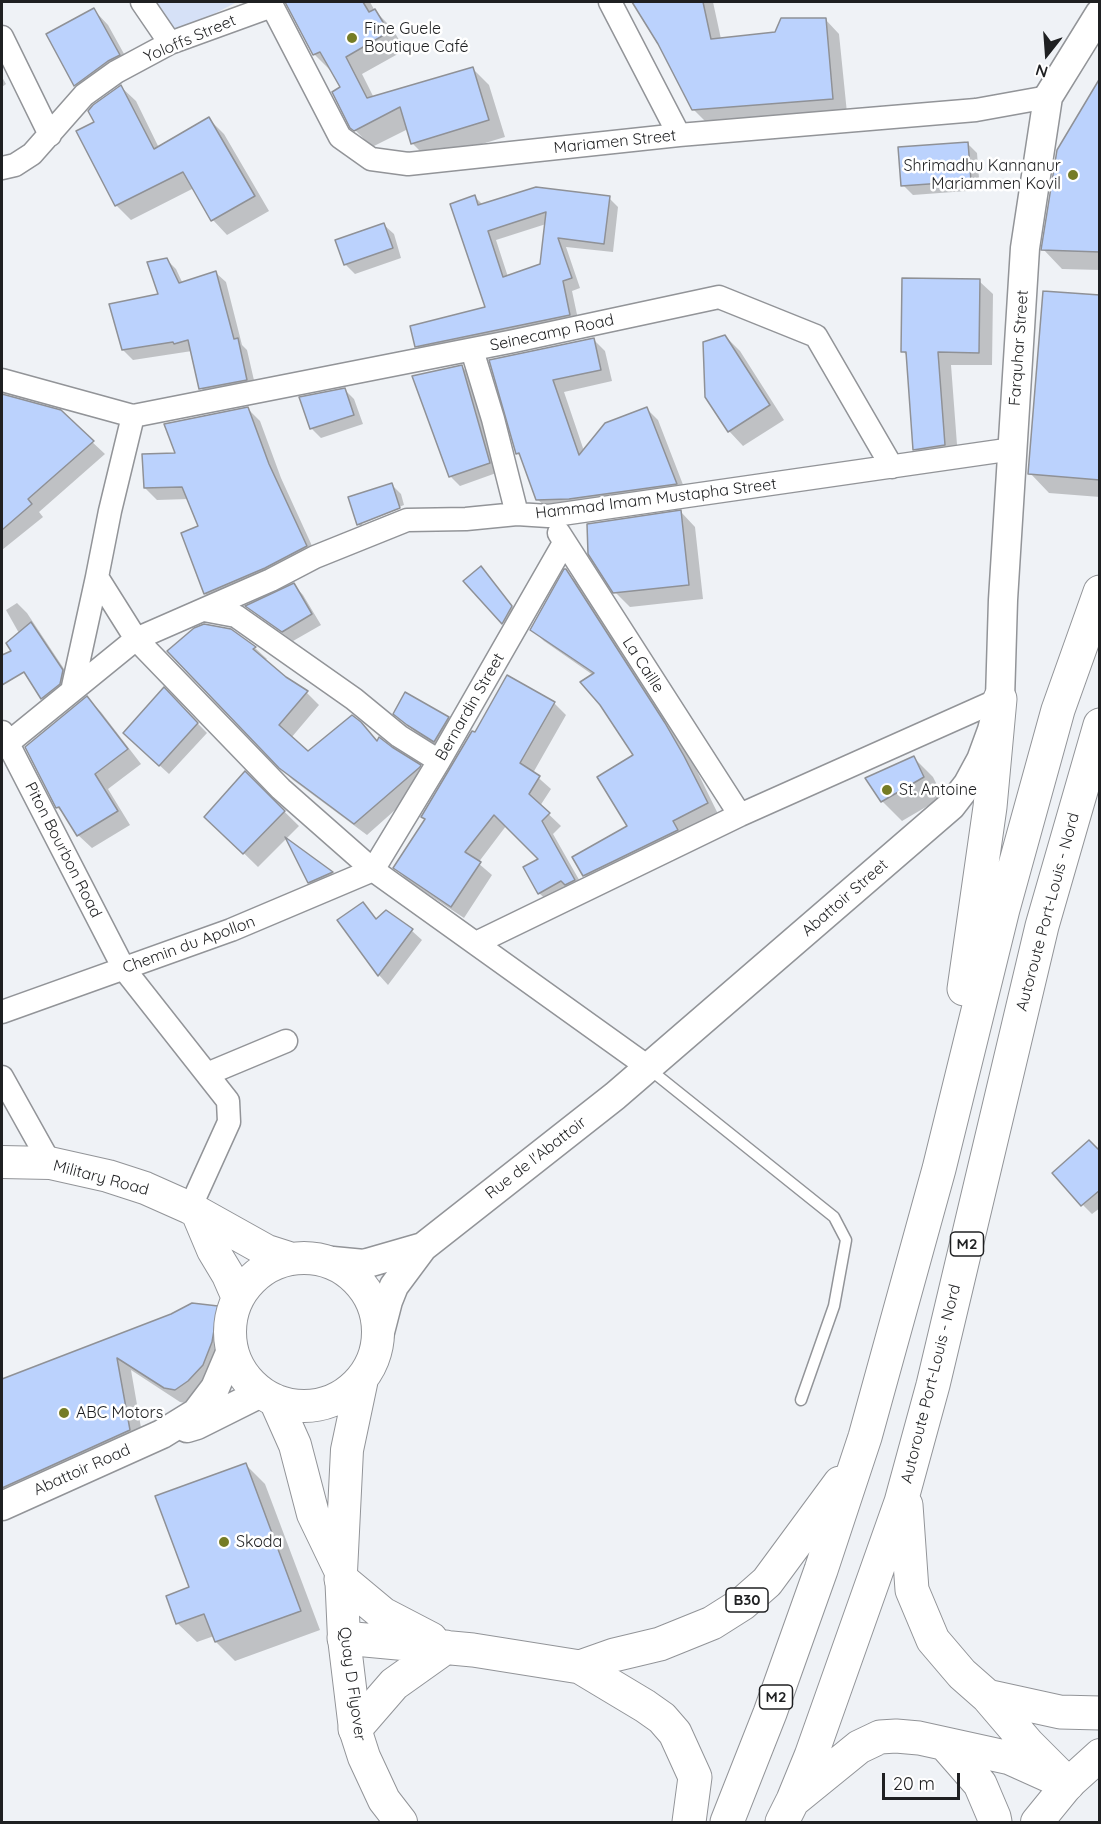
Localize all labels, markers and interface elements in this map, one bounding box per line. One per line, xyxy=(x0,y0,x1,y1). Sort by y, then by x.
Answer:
street label: Yoloffs Street xyxy=(141,11,239,67)
place label: Fine Guele Boutique Café xyxy=(364,19,469,57)
north arrow xyxy=(1017,24,1077,84)
marker: Fine Guele Boutique Café xyxy=(345,31,359,45)
text: N xyxy=(1033,60,1050,82)
street label: Mariamen Street xyxy=(553,126,677,158)
place label: Shrimadhu Kannanur Mariammen Kovil xyxy=(904,156,1061,194)
marker: Shrimadhu Kannanur Mariammen Kovil xyxy=(1066,168,1080,182)
street label: Farquhar Street xyxy=(1005,289,1033,407)
street label: Seinecamp Road xyxy=(488,311,616,355)
street label: Hammad Imam Mustapha Street xyxy=(534,475,778,523)
street label: La Caille xyxy=(618,634,668,696)
street label: Bernardin Street xyxy=(431,650,509,764)
street label: Piton Bourbon Road xyxy=(20,779,106,921)
place label: St. Antoine xyxy=(899,780,977,800)
marker: St. Antoine xyxy=(880,783,894,797)
street label: Autoroute Port-Louis - Nord xyxy=(1012,811,1084,1013)
street label: Abattoir Street xyxy=(798,855,892,941)
street label: Chemin du Apollon xyxy=(120,912,258,978)
street label: Rue de l'Abattoir xyxy=(482,1113,590,1203)
street label: Military Road xyxy=(51,1156,151,1200)
road number: M2 xyxy=(950,1232,984,1256)
street label: Autoroute Port-Louis - Nord xyxy=(897,1282,965,1486)
place label: ABC Motors xyxy=(76,1403,163,1423)
marker: ABC Motors xyxy=(57,1406,71,1420)
street label: Abattoir Road xyxy=(31,1440,133,1500)
place label: Skoda xyxy=(236,1532,282,1552)
marker: Skoda xyxy=(217,1535,231,1549)
road number: B30 xyxy=(726,1588,768,1612)
street label: Quay D Flyover xyxy=(334,1626,370,1742)
road number: M2 xyxy=(760,1685,792,1709)
scale bar xyxy=(885,1761,963,1799)
text: 20 m xyxy=(893,1772,935,1795)

